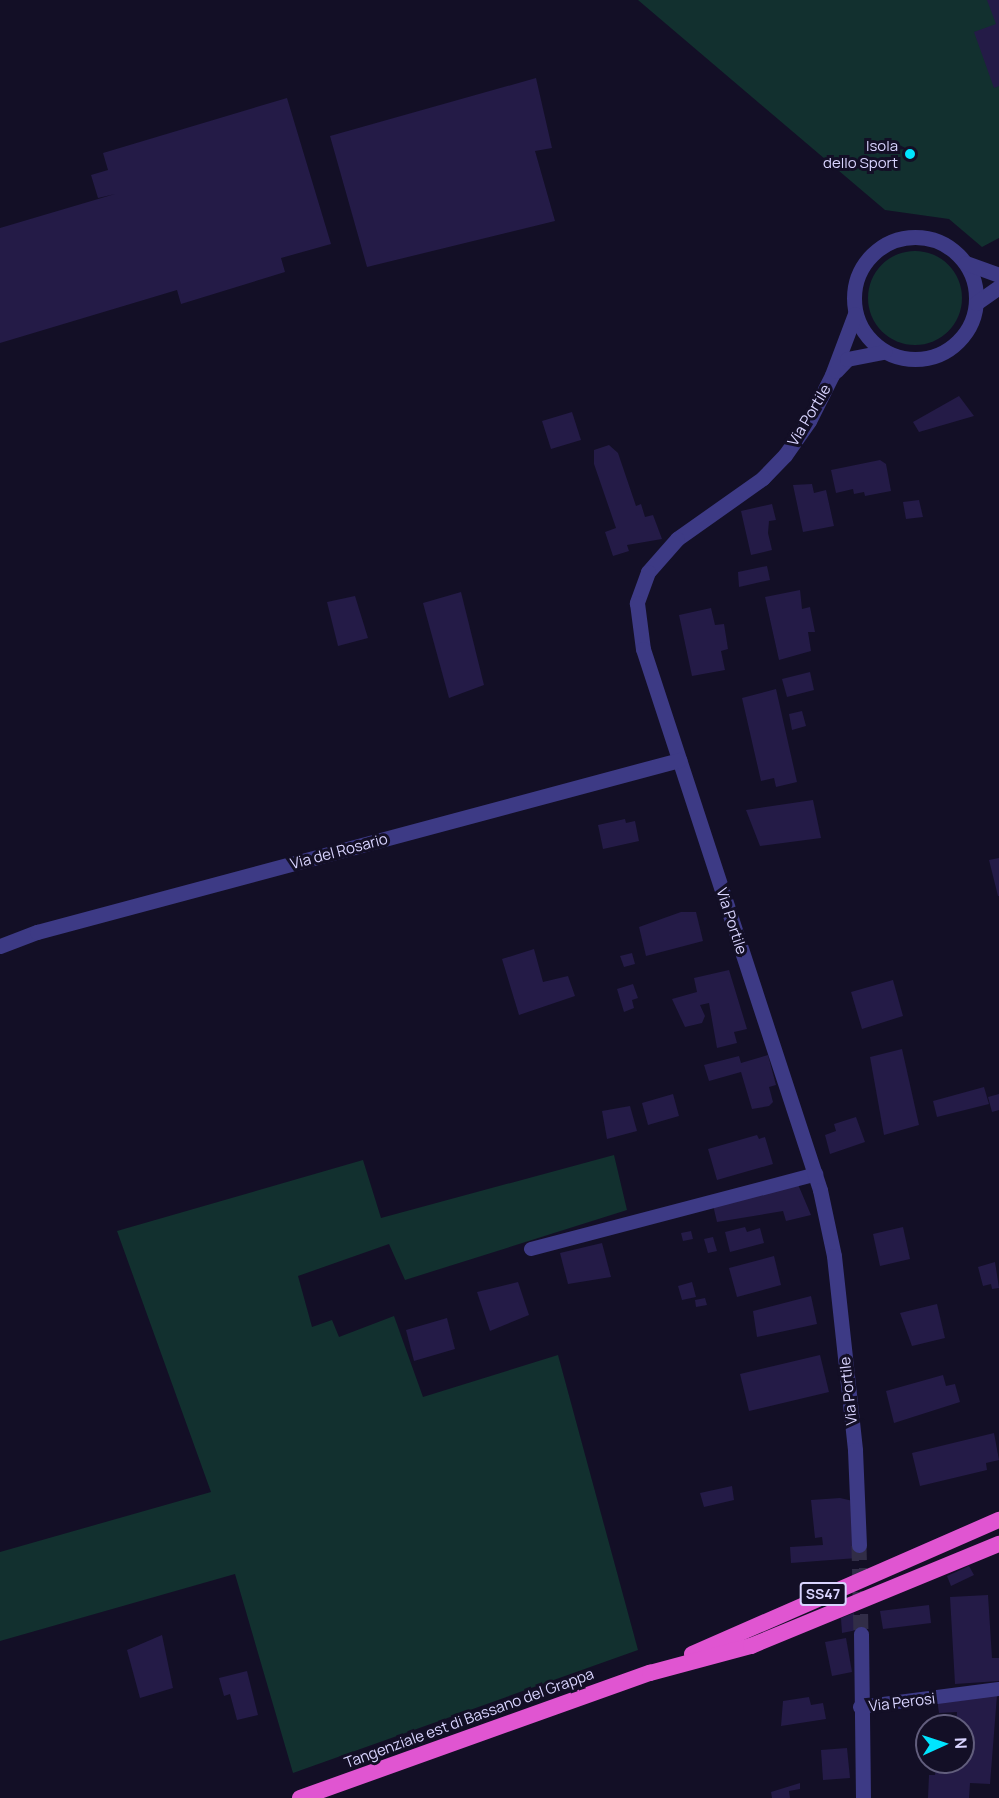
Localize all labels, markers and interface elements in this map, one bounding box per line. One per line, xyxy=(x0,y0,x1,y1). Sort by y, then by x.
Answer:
place label: Isola dello Sport xyxy=(823,136,898,171)
marker: Isola dello Sport xyxy=(903,147,917,161)
street label: Via Portile xyxy=(784,381,834,449)
street label: Via del Rosario xyxy=(288,829,390,873)
street label: Via Portile xyxy=(713,886,751,956)
street label: Via Portile xyxy=(835,1356,861,1426)
road number: SS47 xyxy=(799,1583,847,1605)
street label: Tangenziale est di Bassano del Grappa xyxy=(342,1664,596,1772)
street label: Via Perosi xyxy=(868,1689,936,1715)
north arrow xyxy=(915,1714,975,1774)
text: N xyxy=(950,1737,972,1749)

